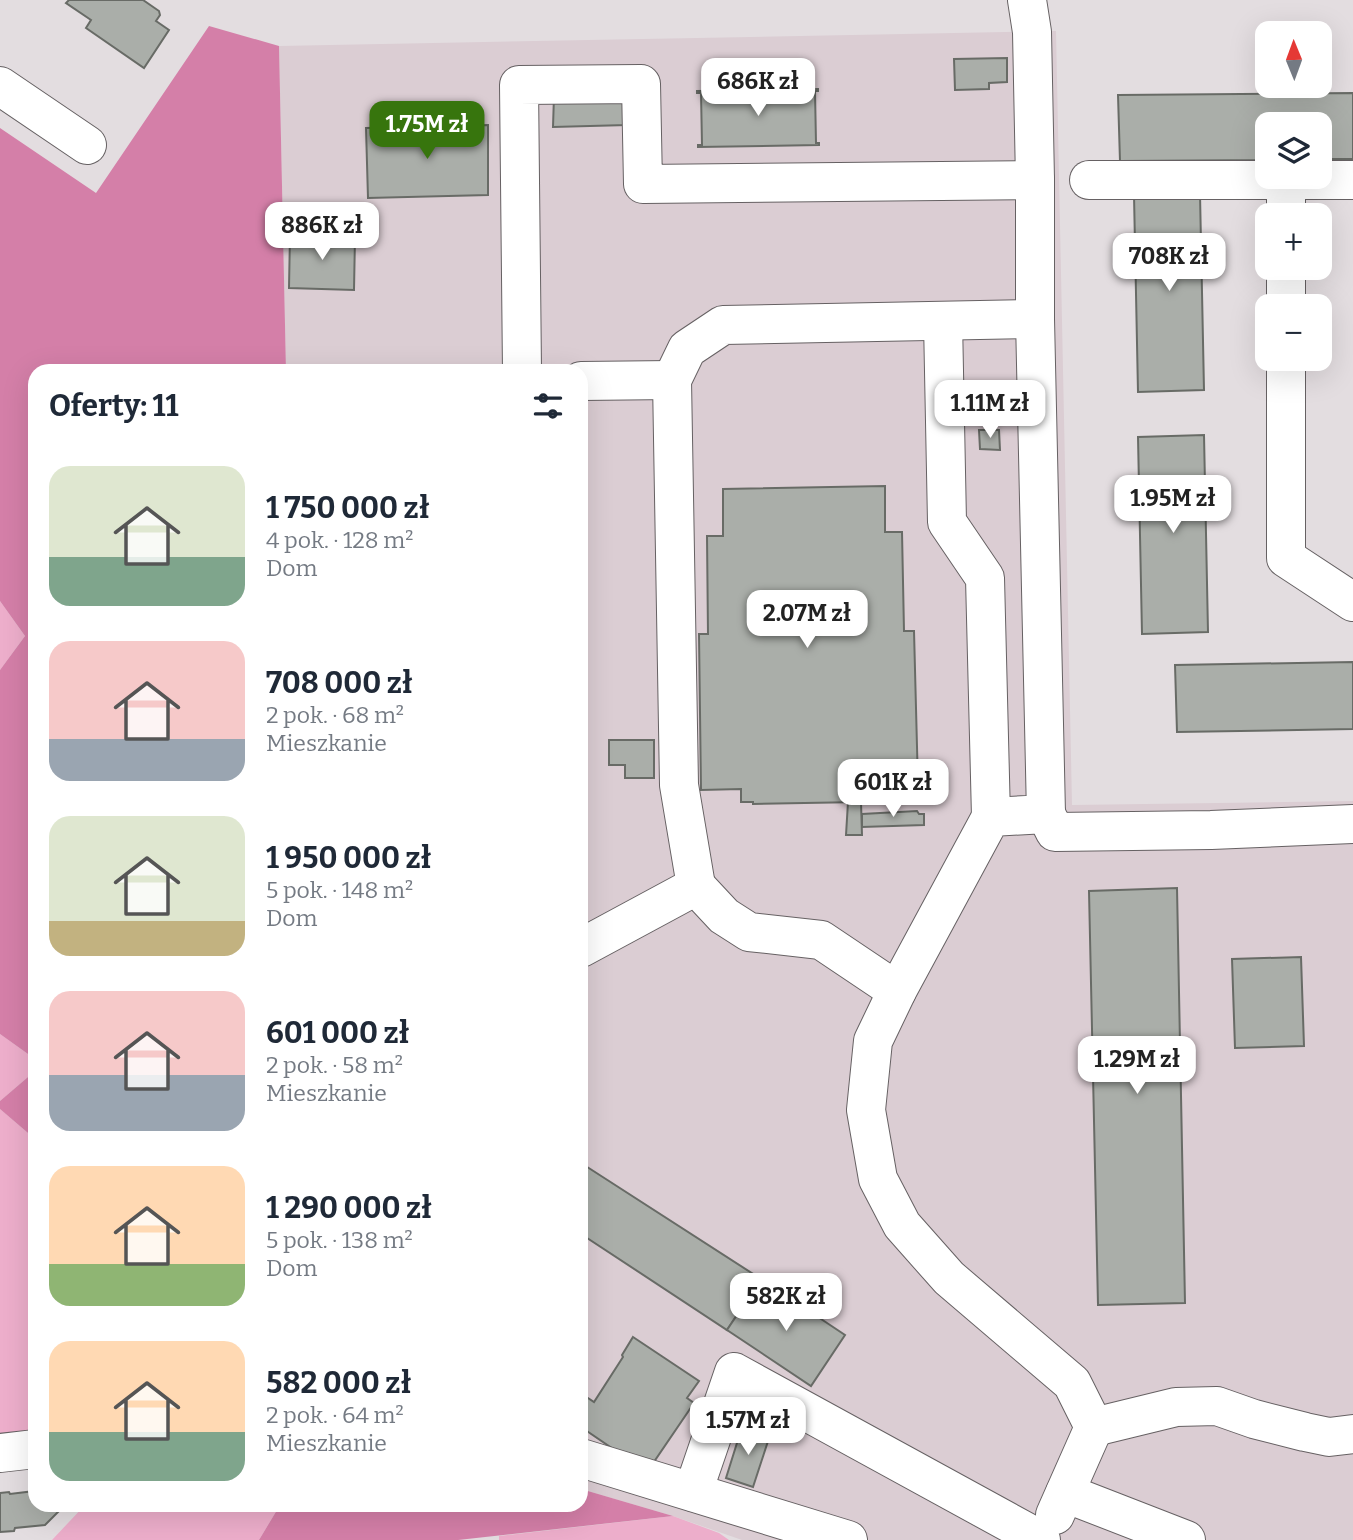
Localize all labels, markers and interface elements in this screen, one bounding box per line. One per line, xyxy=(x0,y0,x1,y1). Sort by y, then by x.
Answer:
north arrow xyxy=(1255,21,1332,98)
map controls xyxy=(1255,21,1332,371)
pin: 686K zł xyxy=(693,58,823,118)
text: 686K zł xyxy=(717,67,799,95)
pin: 1.75M zł xyxy=(355,102,499,161)
text: 1.75M zł xyxy=(385,110,469,138)
button: layers xyxy=(1255,112,1332,189)
pin: 886K zł xyxy=(257,202,387,262)
button: + xyxy=(1255,203,1332,280)
text: 886K zł xyxy=(281,211,363,239)
pin: 708K zł xyxy=(1104,233,1234,293)
text: 708K zł xyxy=(1129,242,1209,270)
button: − xyxy=(1255,294,1332,371)
pin: 1.11M zł xyxy=(918,380,1062,440)
icon: filters xyxy=(529,387,567,425)
text: Oferty: 11 xyxy=(49,388,178,424)
text: 1.11M zł xyxy=(950,389,1030,417)
pin: 1.95M zł xyxy=(1101,476,1245,535)
text: 1.95M zł xyxy=(1130,484,1216,512)
text: 1 750 000 zł xyxy=(266,490,430,526)
icon: home xyxy=(105,494,189,578)
text: 4 pok. · 128 m² xyxy=(266,526,413,554)
text: Dom xyxy=(266,554,318,582)
pin: 2.07M zł xyxy=(735,590,879,650)
text: 2.07M zł xyxy=(763,599,851,627)
text: 708 000 zł xyxy=(266,665,413,701)
icon: home xyxy=(105,669,189,753)
text: 2 pok. · 68 m² xyxy=(266,701,404,729)
text: Mieszkanie xyxy=(266,729,387,757)
pin: 601K zł xyxy=(828,760,958,819)
text: 601K zł xyxy=(854,768,932,796)
text: 1 950 000 zł xyxy=(266,840,432,876)
icon: home xyxy=(105,844,189,928)
text: 5 pok. · 148 m² xyxy=(266,876,413,904)
text: Dom xyxy=(266,904,318,932)
text: 601 000 zł xyxy=(266,1015,410,1051)
icon: home xyxy=(105,1019,189,1103)
pin: 1.29M zł xyxy=(1065,1036,1209,1096)
text: 1.29M zł xyxy=(1094,1045,1180,1073)
text: 2 pok. · 58 m² xyxy=(266,1051,403,1079)
text: Mieszkanie xyxy=(266,1079,387,1107)
text: 1 290 000 zł xyxy=(266,1190,432,1226)
icon: home xyxy=(105,1194,189,1278)
text: 5 pok. · 138 m² xyxy=(266,1226,413,1254)
text: Dom xyxy=(266,1254,318,1282)
pin: 582K zł xyxy=(721,1274,851,1333)
text: 582K zł xyxy=(746,1282,826,1310)
text: 582 000 zł xyxy=(266,1365,412,1401)
icon: home xyxy=(105,1369,189,1453)
pin: 1.57M zł xyxy=(676,1398,820,1457)
text: 2 pok. · 64 m² xyxy=(266,1401,404,1429)
text: 1.57M zł xyxy=(706,1406,790,1434)
text: Mieszkanie xyxy=(266,1429,387,1457)

